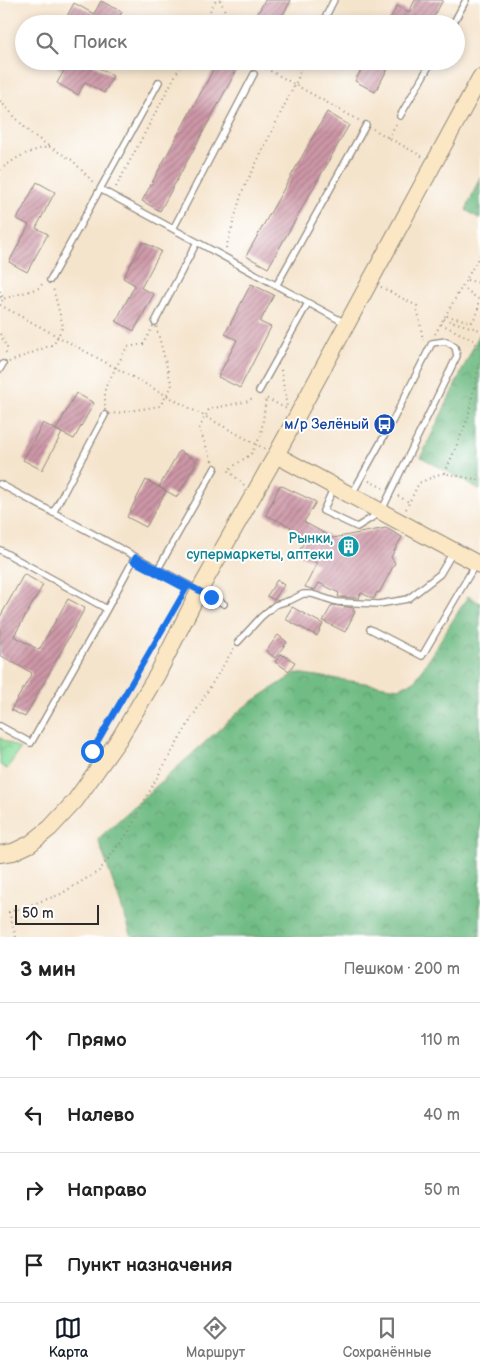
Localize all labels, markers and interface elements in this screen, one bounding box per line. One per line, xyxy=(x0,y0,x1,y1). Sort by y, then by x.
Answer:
search box xyxy=(15,15,465,70)
icon: search xyxy=(33,29,61,57)
text: Поиск xyxy=(73,31,127,54)
bus stop icon: м/р Зелёный xyxy=(373,412,397,436)
place label: м/р Зелёный xyxy=(284,416,369,433)
place label: Рынки, супермаркеты, аптеки xyxy=(186,530,333,563)
building icon: Рынки, супермаркеты, аптеки xyxy=(337,534,361,558)
route end xyxy=(200,586,223,609)
route start xyxy=(81,740,104,763)
scale bar xyxy=(15,902,99,925)
text: 50 m xyxy=(22,905,54,922)
text: 3 мин xyxy=(20,957,76,982)
text: Пешком · 200 m xyxy=(343,960,460,979)
icon: ahead xyxy=(20,1026,48,1054)
text: Прямо xyxy=(67,1029,127,1052)
text: 110 m xyxy=(421,1031,460,1050)
icon: left xyxy=(20,1101,48,1129)
text: Налево xyxy=(67,1104,134,1127)
text: 40 m xyxy=(423,1106,460,1125)
icon: right xyxy=(20,1176,48,1204)
text: Направо xyxy=(67,1179,147,1202)
text: 50 m xyxy=(424,1181,460,1200)
icon: arrive xyxy=(20,1251,48,1279)
text: Пункт назначения xyxy=(67,1254,232,1277)
tab: Карта xyxy=(49,1314,88,1361)
tab: Маршрут xyxy=(186,1314,245,1361)
tab: Сохранённые xyxy=(343,1314,431,1361)

